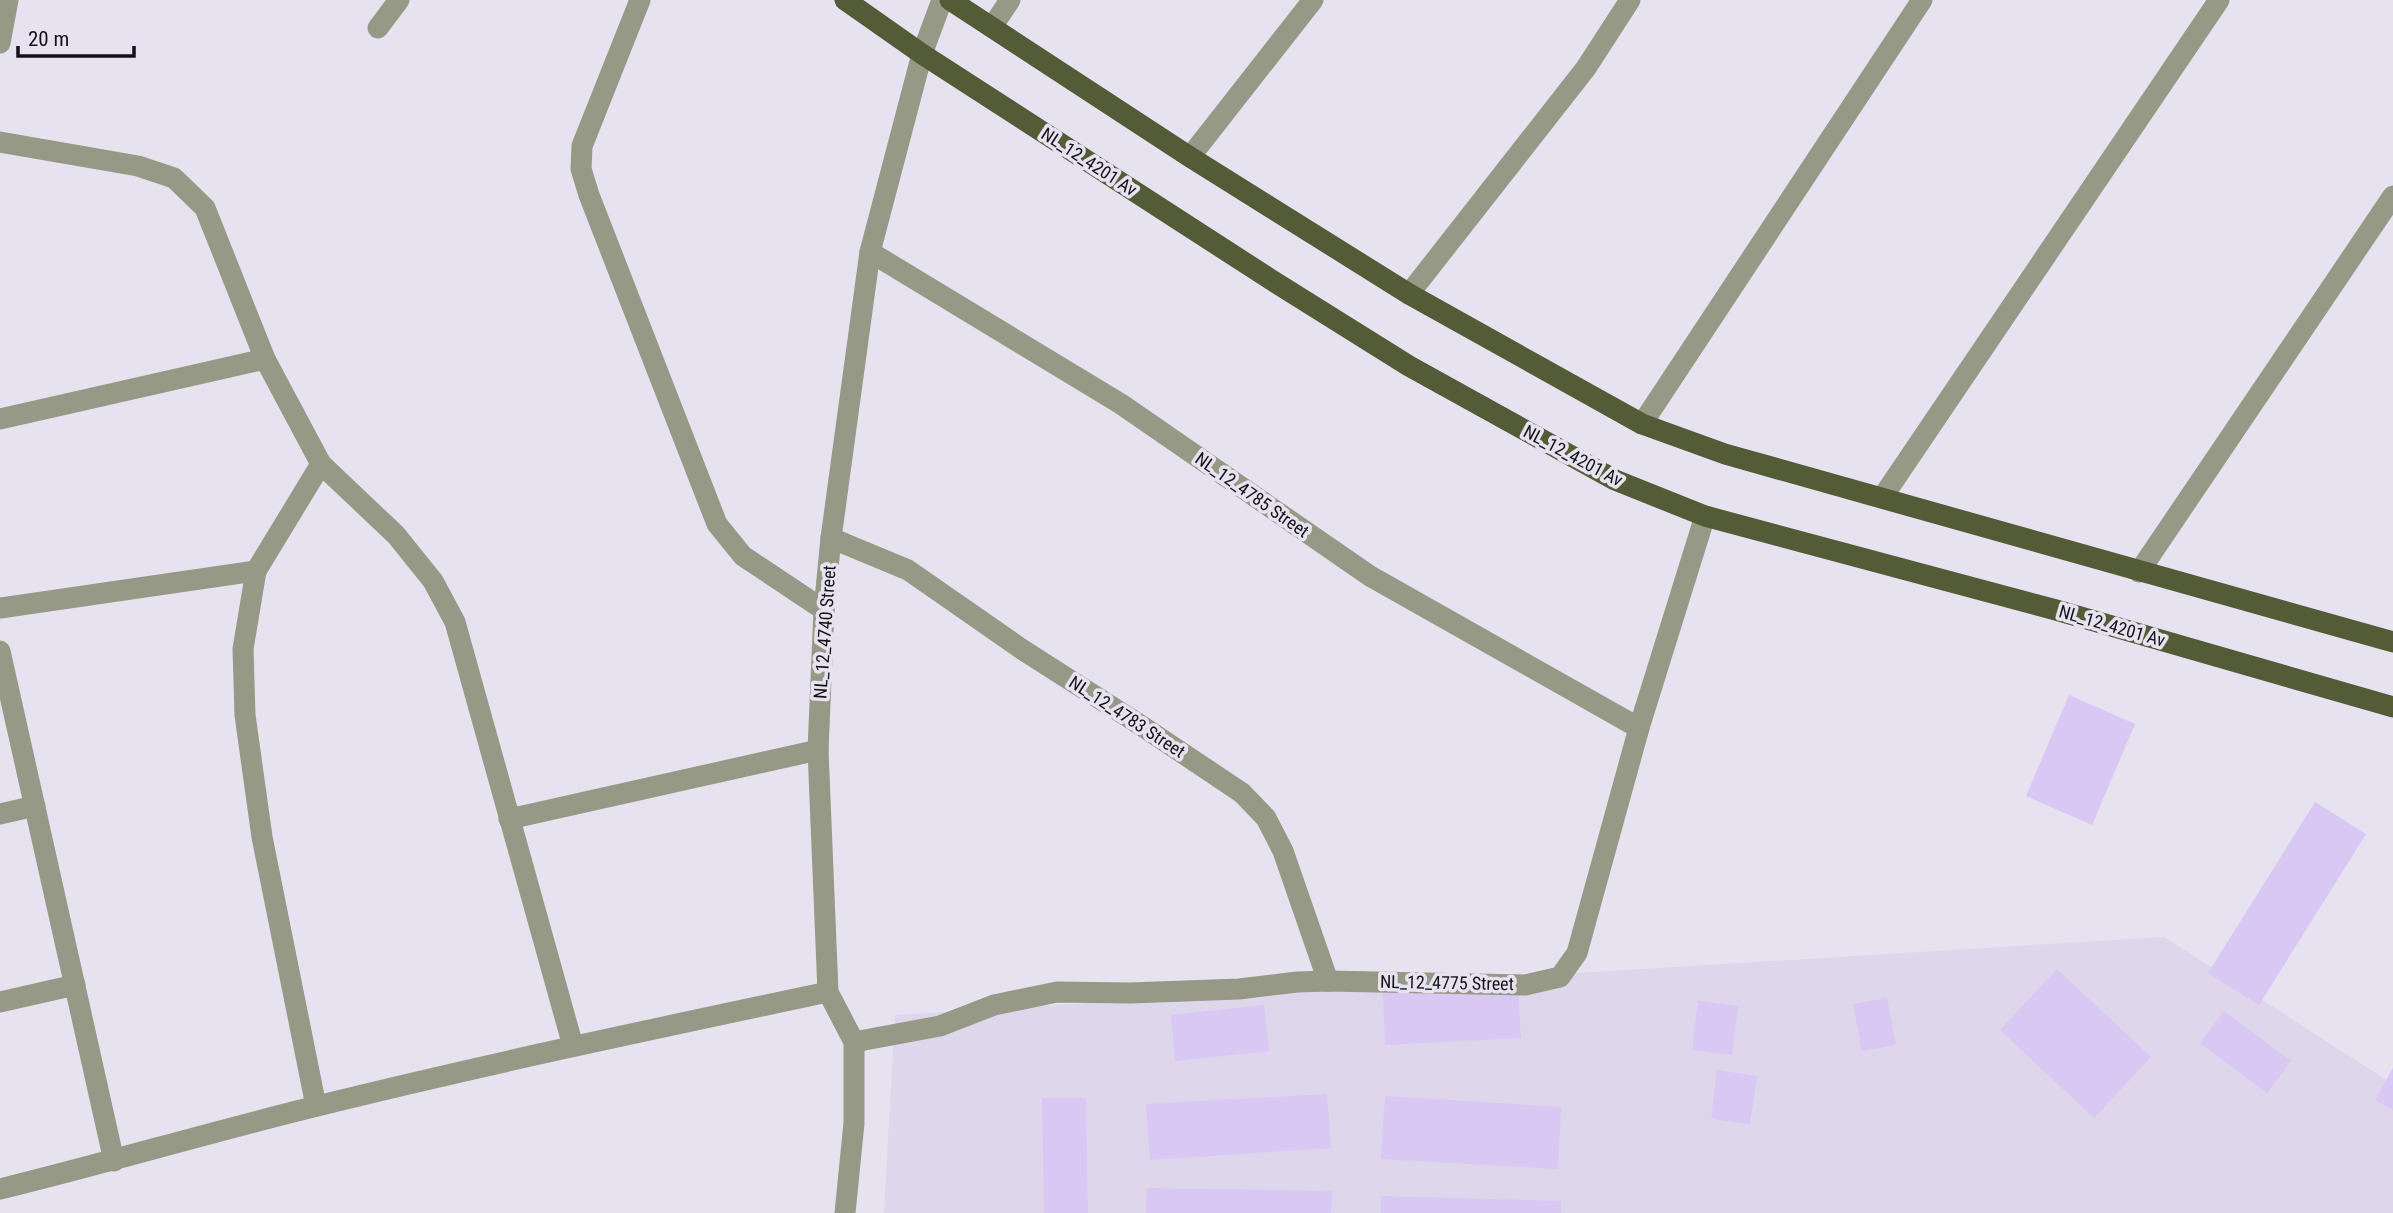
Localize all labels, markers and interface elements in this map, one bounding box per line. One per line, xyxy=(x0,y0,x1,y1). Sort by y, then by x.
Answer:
scale bar xyxy=(18,14,133,58)
text: 20 m xyxy=(28,27,69,51)
street label: NL_12_4201 Av xyxy=(1038,123,1141,200)
street label: NL_12_4201 Av xyxy=(1520,421,1627,491)
street label: NL_12_4785 Street xyxy=(1191,448,1313,542)
street label: NL_12_4740 Street xyxy=(809,564,840,699)
street label: NL_12_4201 Av xyxy=(2057,600,2168,651)
street label: NL_12_4783 Street xyxy=(1065,671,1189,762)
street label: NL_12_4775 Street xyxy=(1380,971,1514,994)

